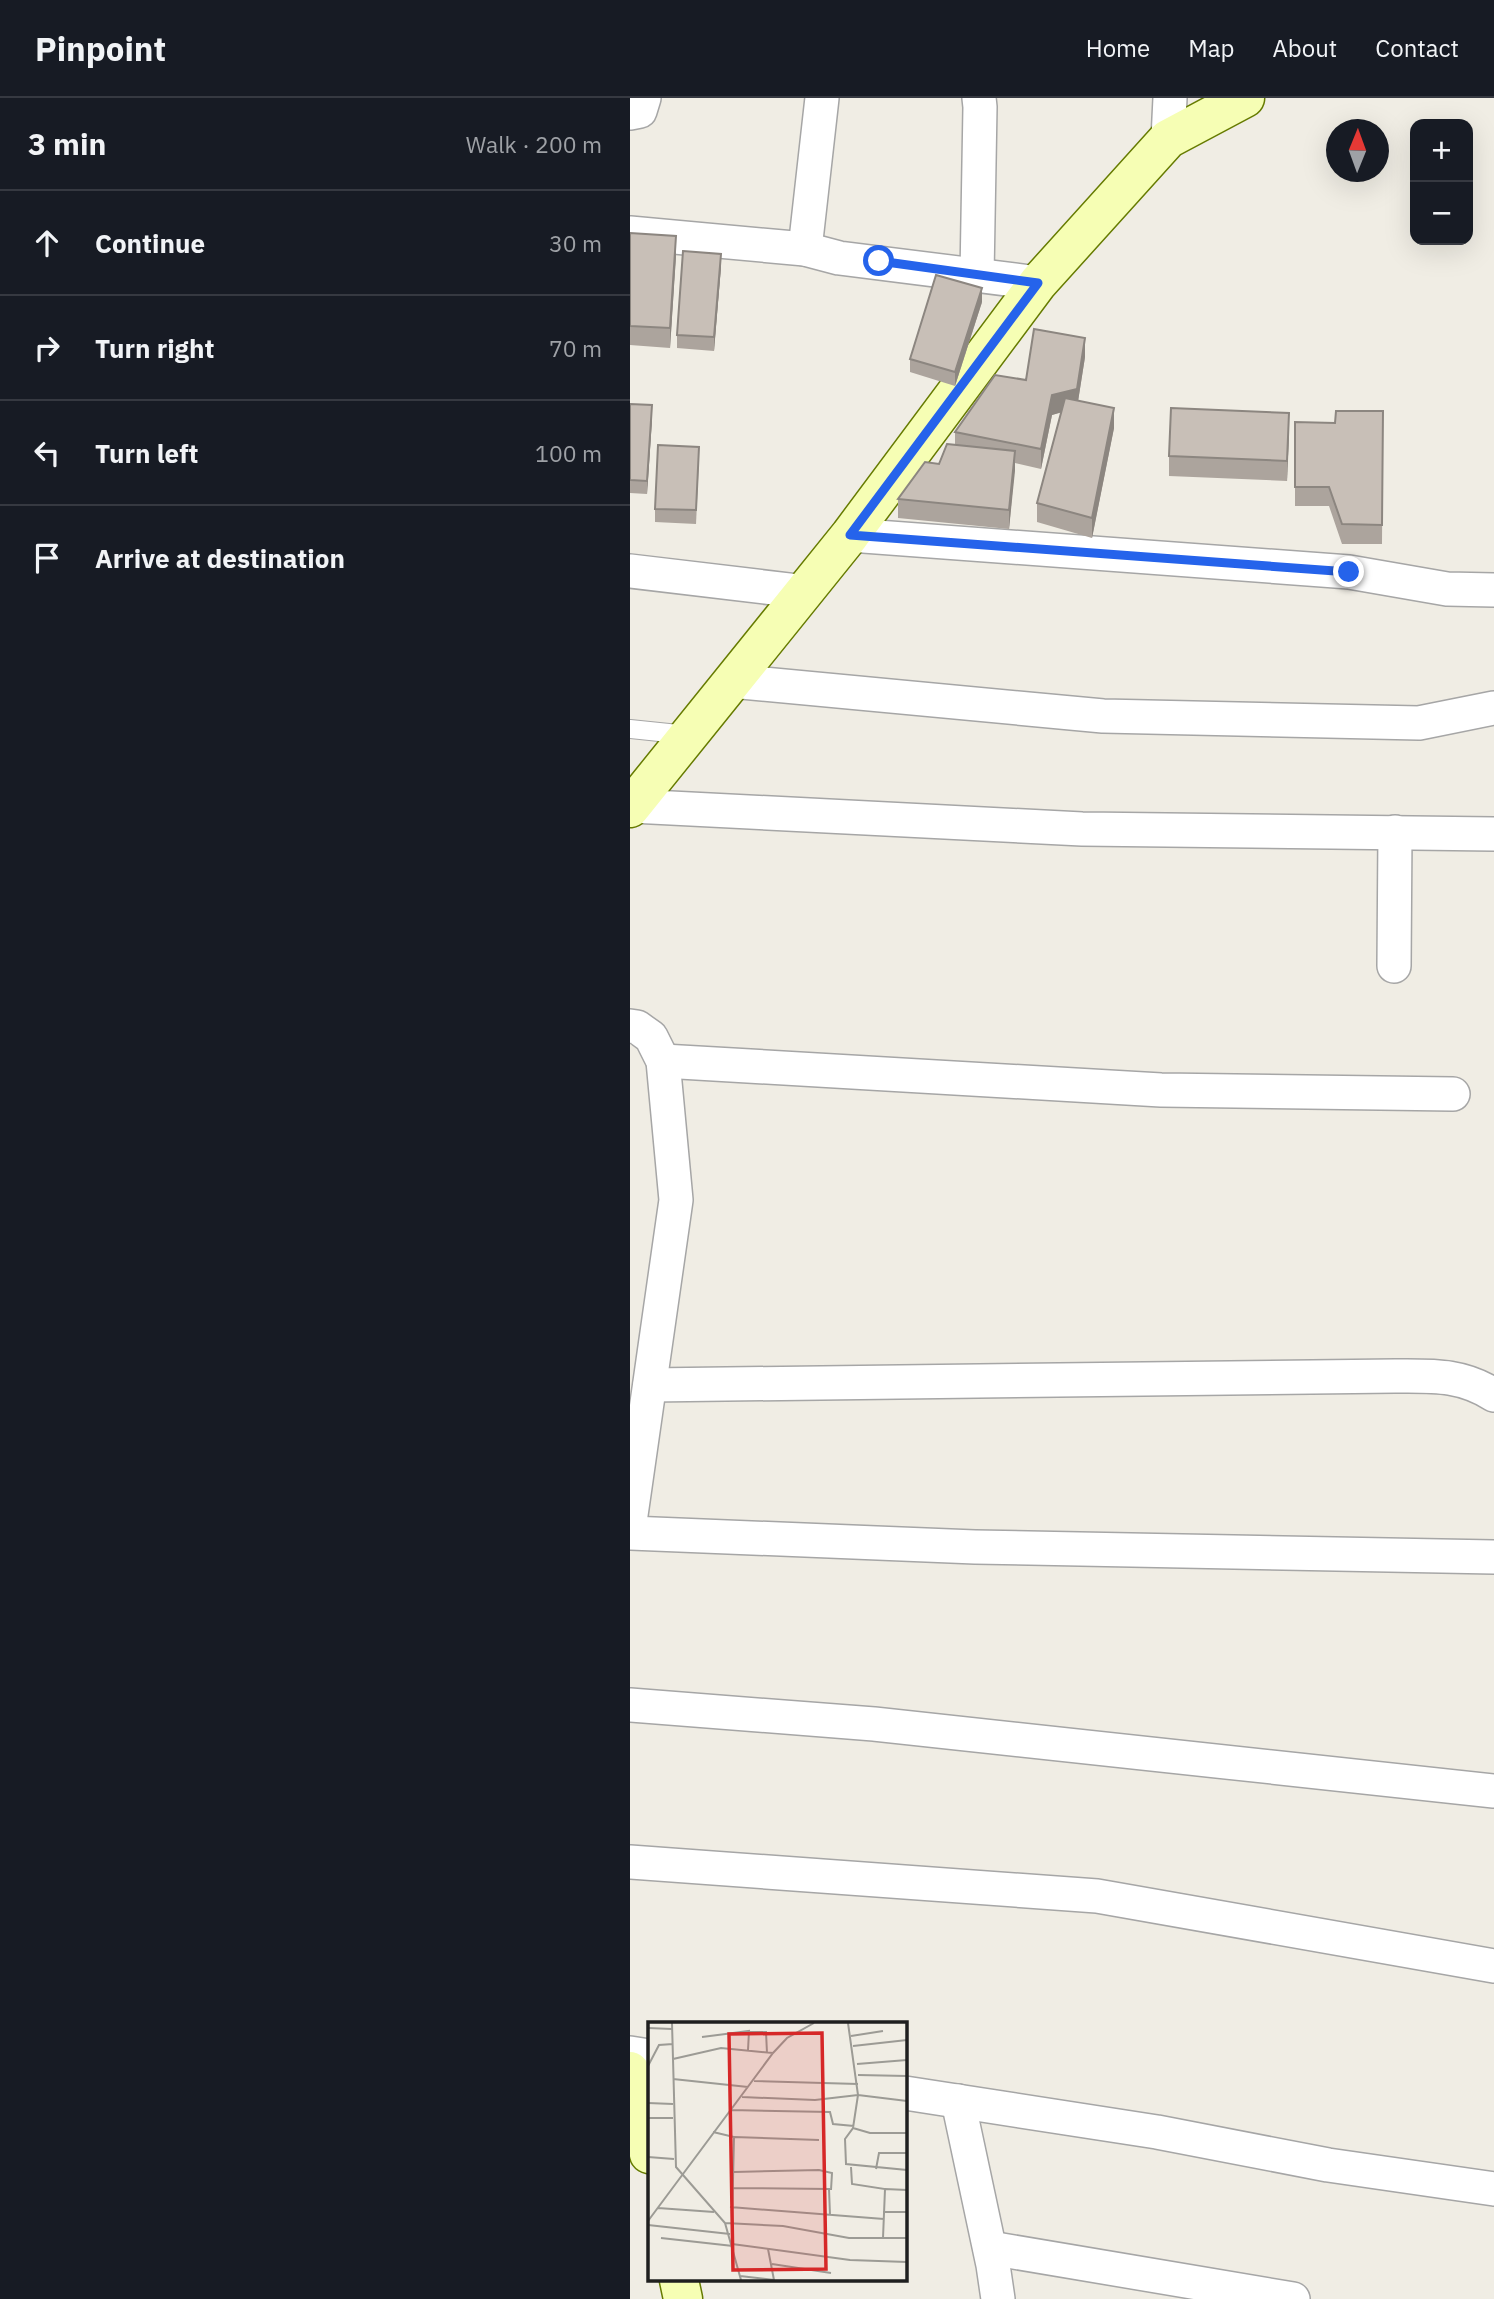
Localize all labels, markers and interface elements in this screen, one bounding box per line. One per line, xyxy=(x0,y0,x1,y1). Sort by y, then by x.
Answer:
text: Pinpoint xyxy=(35,27,166,70)
text: Home xyxy=(1086,32,1150,64)
text: Map xyxy=(1188,32,1234,64)
text: About xyxy=(1272,32,1337,64)
text: Contact xyxy=(1375,32,1459,64)
north arrow xyxy=(1326,119,1389,182)
map controls xyxy=(1410,119,1473,245)
button: + xyxy=(1410,119,1473,182)
text: 3 min xyxy=(28,124,106,163)
text: Walk · 200 m xyxy=(466,129,602,159)
button: − xyxy=(1410,182,1473,245)
icon: ahead xyxy=(28,224,66,262)
text: Continue xyxy=(95,226,205,260)
text: 30 m xyxy=(549,228,602,258)
route start xyxy=(863,245,894,276)
icon: right xyxy=(28,329,66,367)
text: Turn right xyxy=(95,331,214,365)
text: 70 m xyxy=(549,333,602,363)
icon: left xyxy=(28,434,66,472)
text: Turn left xyxy=(95,436,198,470)
text: 100 m xyxy=(535,438,602,468)
icon: arrive xyxy=(28,539,66,577)
text: Arrive at destination xyxy=(95,541,345,575)
route end xyxy=(1333,556,1364,587)
inset map xyxy=(648,2022,906,2282)

